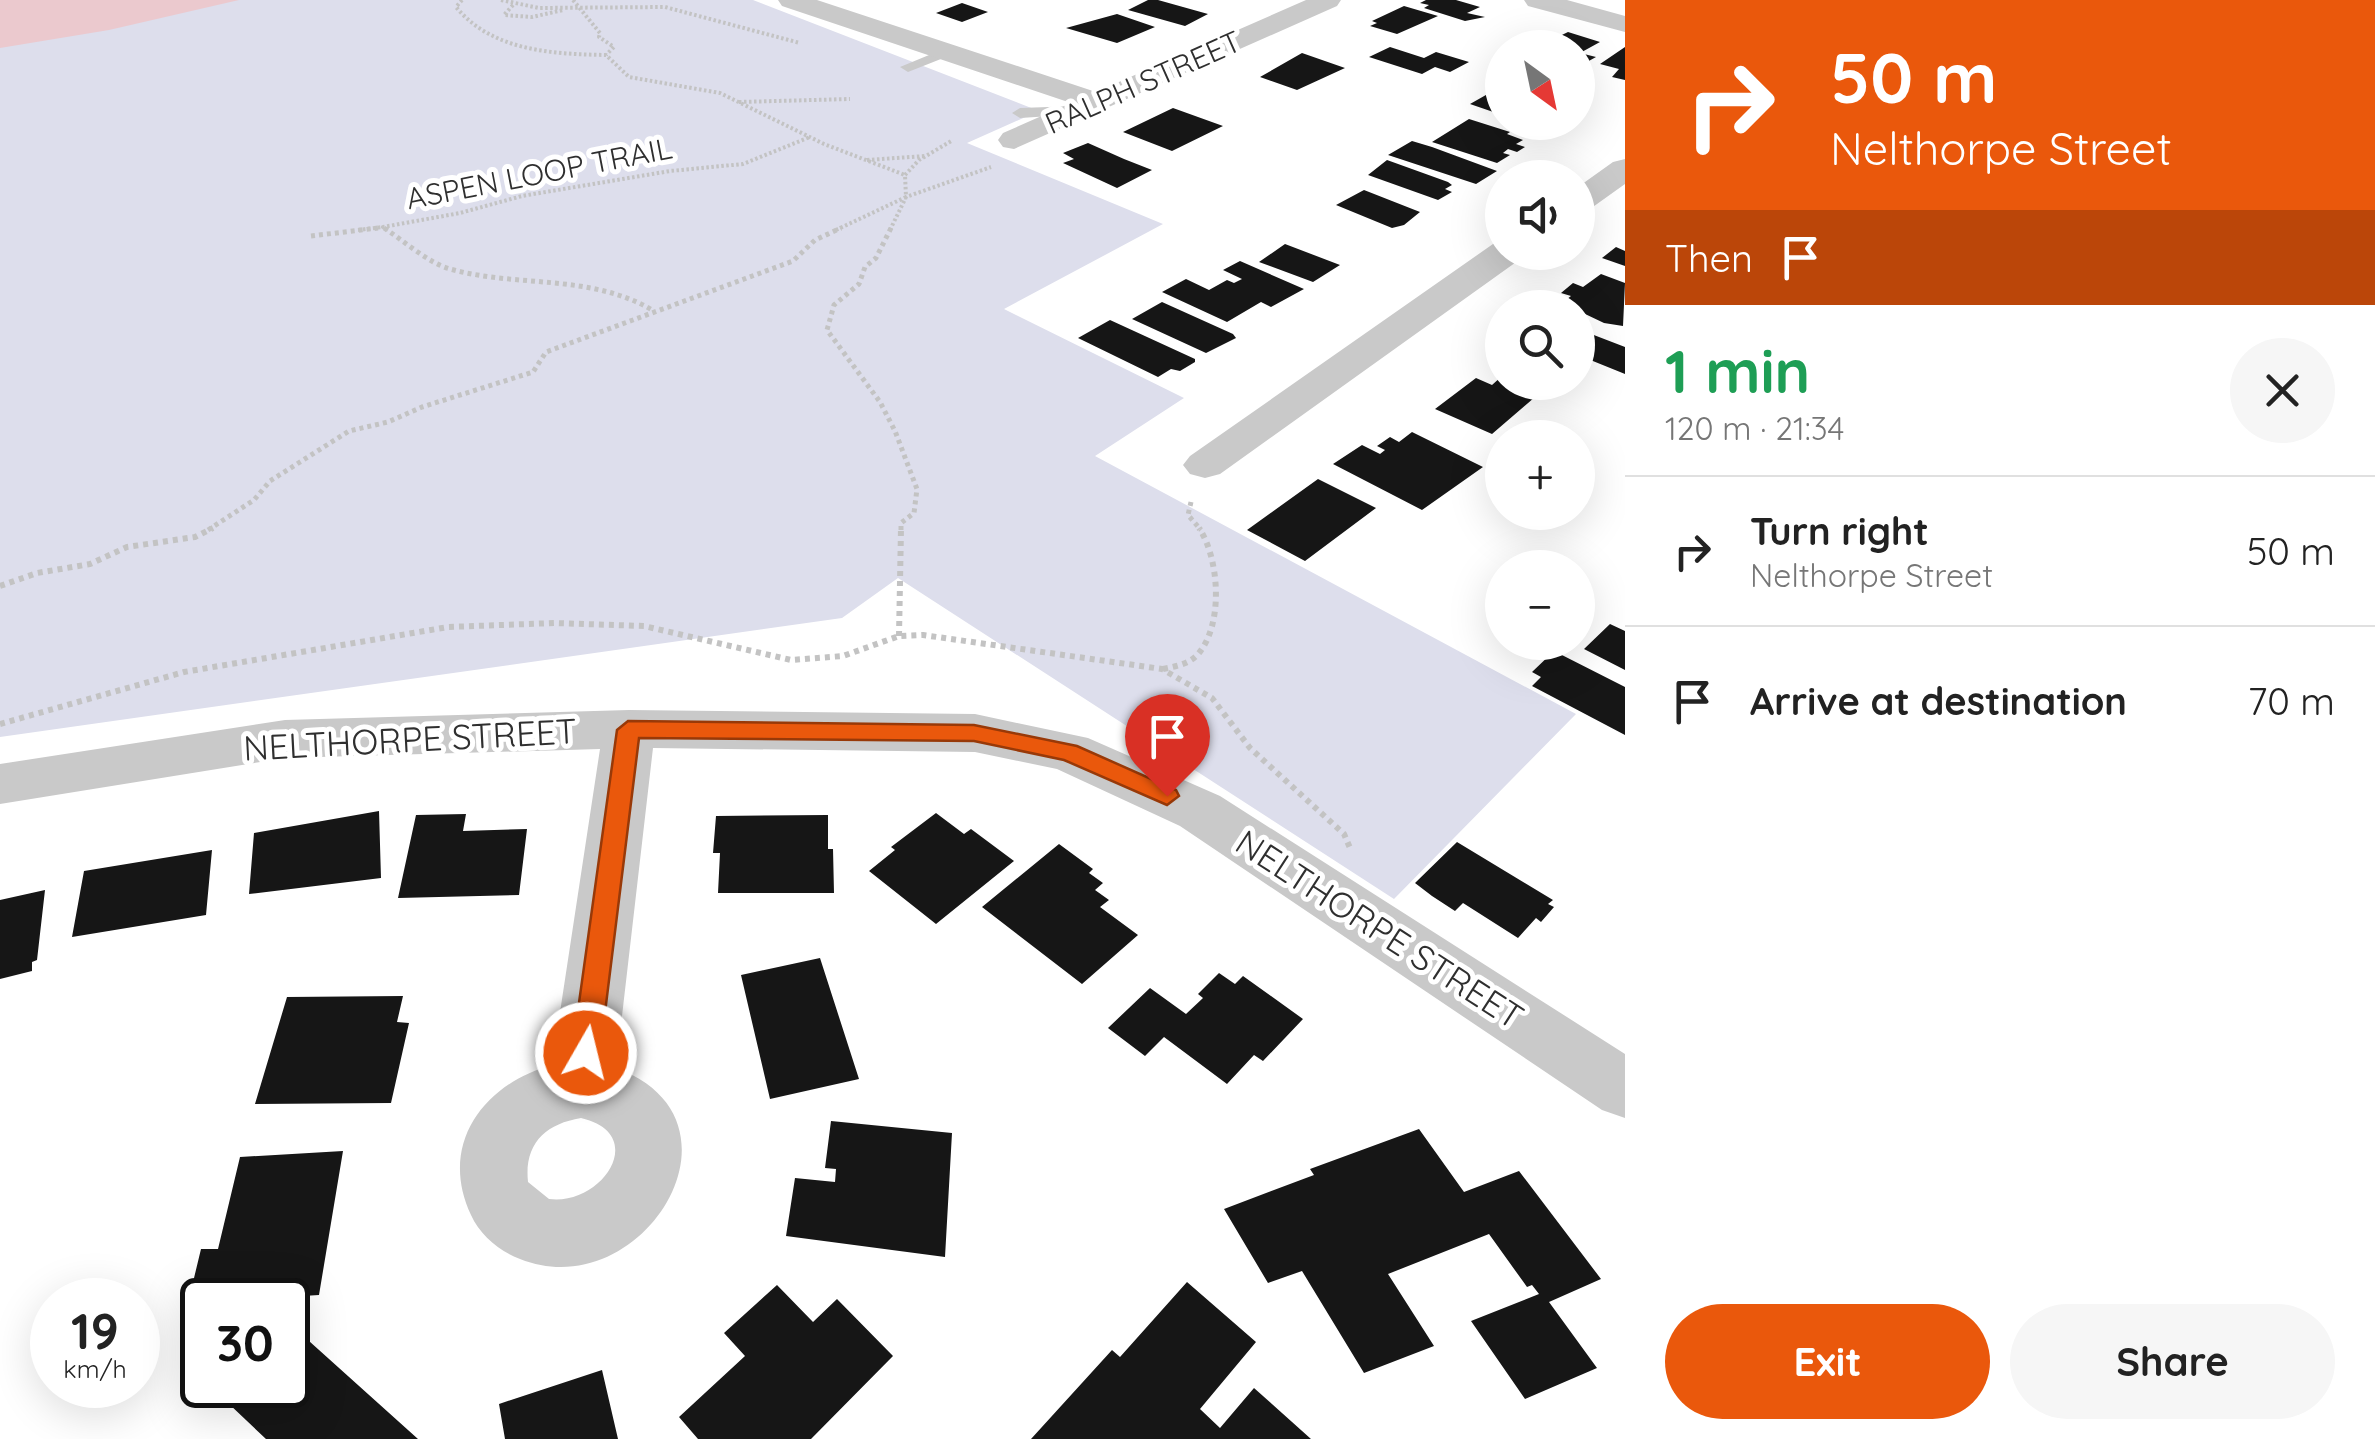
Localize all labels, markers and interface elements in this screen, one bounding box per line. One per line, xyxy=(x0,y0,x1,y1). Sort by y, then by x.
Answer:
street label: RALPH STREET xyxy=(1039,22,1247,142)
north arrow xyxy=(1485,30,1595,140)
map controls xyxy=(1485,30,1595,660)
text: 50 m xyxy=(1830,33,1997,121)
icon: right xyxy=(1665,40,1795,170)
text: Nelthorpe Street xyxy=(1830,120,2172,176)
street label: ASPEN LOOP TRAIL xyxy=(403,129,675,217)
button: sound xyxy=(1485,160,1595,270)
icon: arrive xyxy=(1773,230,1828,285)
text: Then xyxy=(1665,234,1753,282)
button: search xyxy=(1485,290,1595,400)
text: 1 min xyxy=(1665,333,1810,408)
button: close xyxy=(2230,338,2335,443)
text: 120 m · 21:34 xyxy=(1665,408,1844,448)
button: + xyxy=(1485,420,1595,530)
text: Turn right xyxy=(1750,507,1929,555)
icon: right xyxy=(1665,524,1720,579)
text: 50 m xyxy=(2247,527,2335,575)
button: − xyxy=(1485,550,1595,660)
text: Nelthorpe Street xyxy=(1750,555,1993,595)
icon: arrive xyxy=(1665,674,1720,729)
text: Arrive at destination xyxy=(1750,677,2127,725)
text: 70 m xyxy=(2248,677,2335,725)
pin xyxy=(1125,694,1210,797)
street label: NELTHORPE STREET xyxy=(242,708,578,770)
icon: arrive xyxy=(1140,709,1195,764)
street label: NELTHORPE STREET xyxy=(1228,820,1532,1038)
position arrow xyxy=(534,1001,638,1105)
speed limit sign: 30 xyxy=(180,1278,310,1408)
text: 19 xyxy=(71,1299,119,1362)
button: Exit xyxy=(1665,1304,1990,1419)
button: Share xyxy=(2010,1304,2335,1419)
text: km/h xyxy=(63,1353,127,1384)

